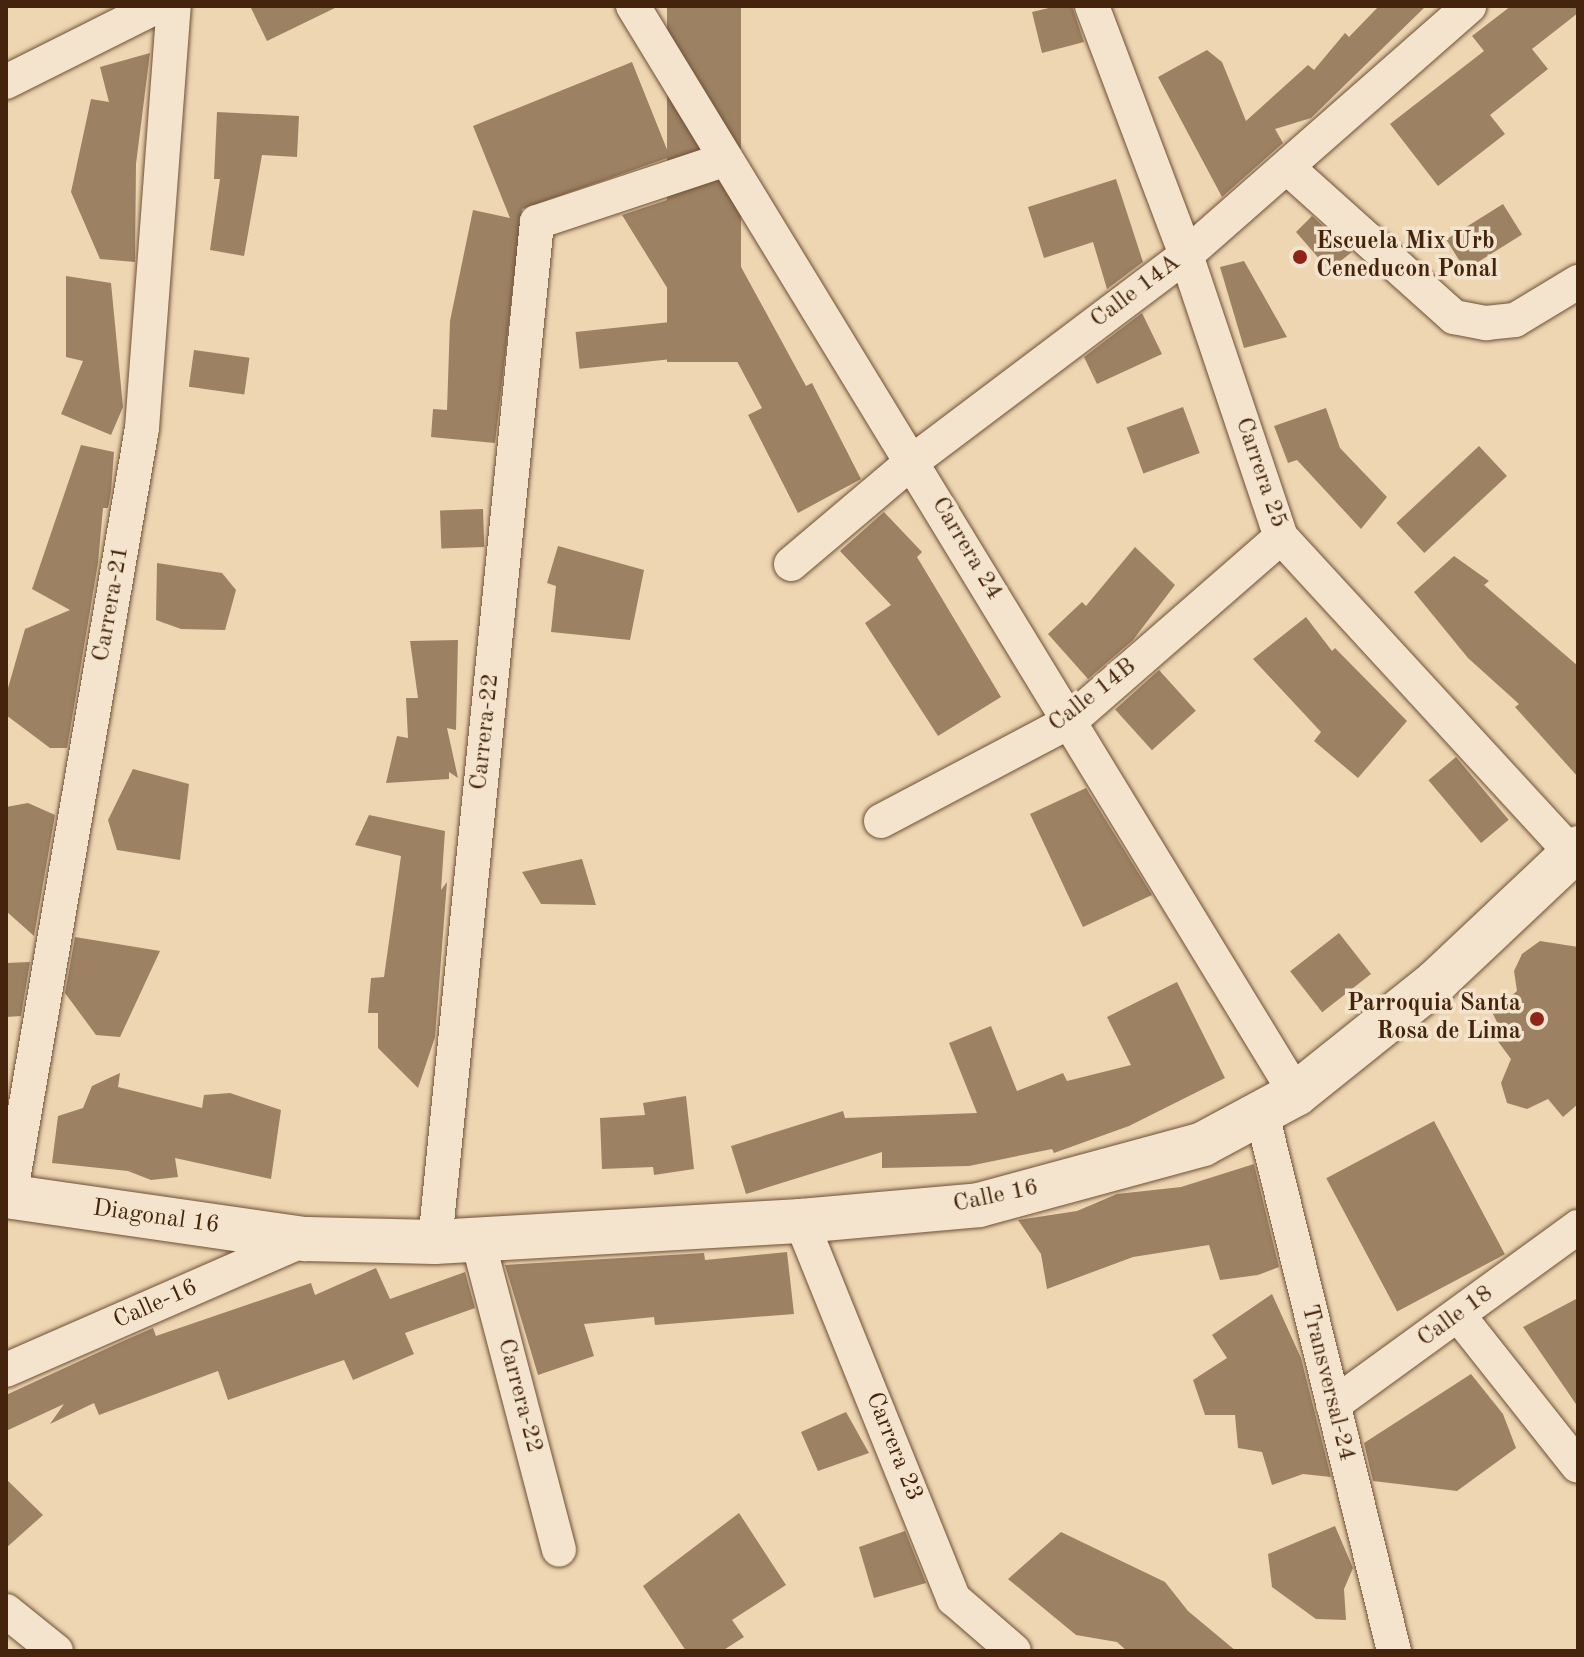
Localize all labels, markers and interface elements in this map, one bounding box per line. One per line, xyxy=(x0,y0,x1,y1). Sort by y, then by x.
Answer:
place label: Escuela Mix Urb Ceneducon Ponal xyxy=(1316,229,1498,285)
marker: Escuela Mix Urb Ceneducon Ponal xyxy=(1291,248,1309,266)
street label: Calle 14A xyxy=(1085,249,1187,335)
street label: Carrera 25 xyxy=(1228,414,1292,532)
street label: Carrera 24 xyxy=(924,492,1008,606)
street label: Carrera-21 xyxy=(88,544,136,664)
street label: Calle 14B xyxy=(1044,653,1142,739)
street label: Carrera-22 xyxy=(466,672,506,792)
place label: Parroquia Santa Rosa de Lima xyxy=(1347,991,1521,1047)
marker: Parroquia Santa Rosa de Lima xyxy=(1528,1010,1546,1028)
street label: Calle 16 xyxy=(951,1174,1041,1220)
street label: Diagonal 16 xyxy=(91,1195,221,1241)
street label: Calle-16 xyxy=(110,1274,202,1336)
street label: Calle 18 xyxy=(1413,1280,1499,1354)
street label: Transversal-24 xyxy=(1294,1302,1360,1464)
street label: Carrera-22 xyxy=(490,1336,548,1456)
street label: Carrera 23 xyxy=(858,1388,928,1506)

